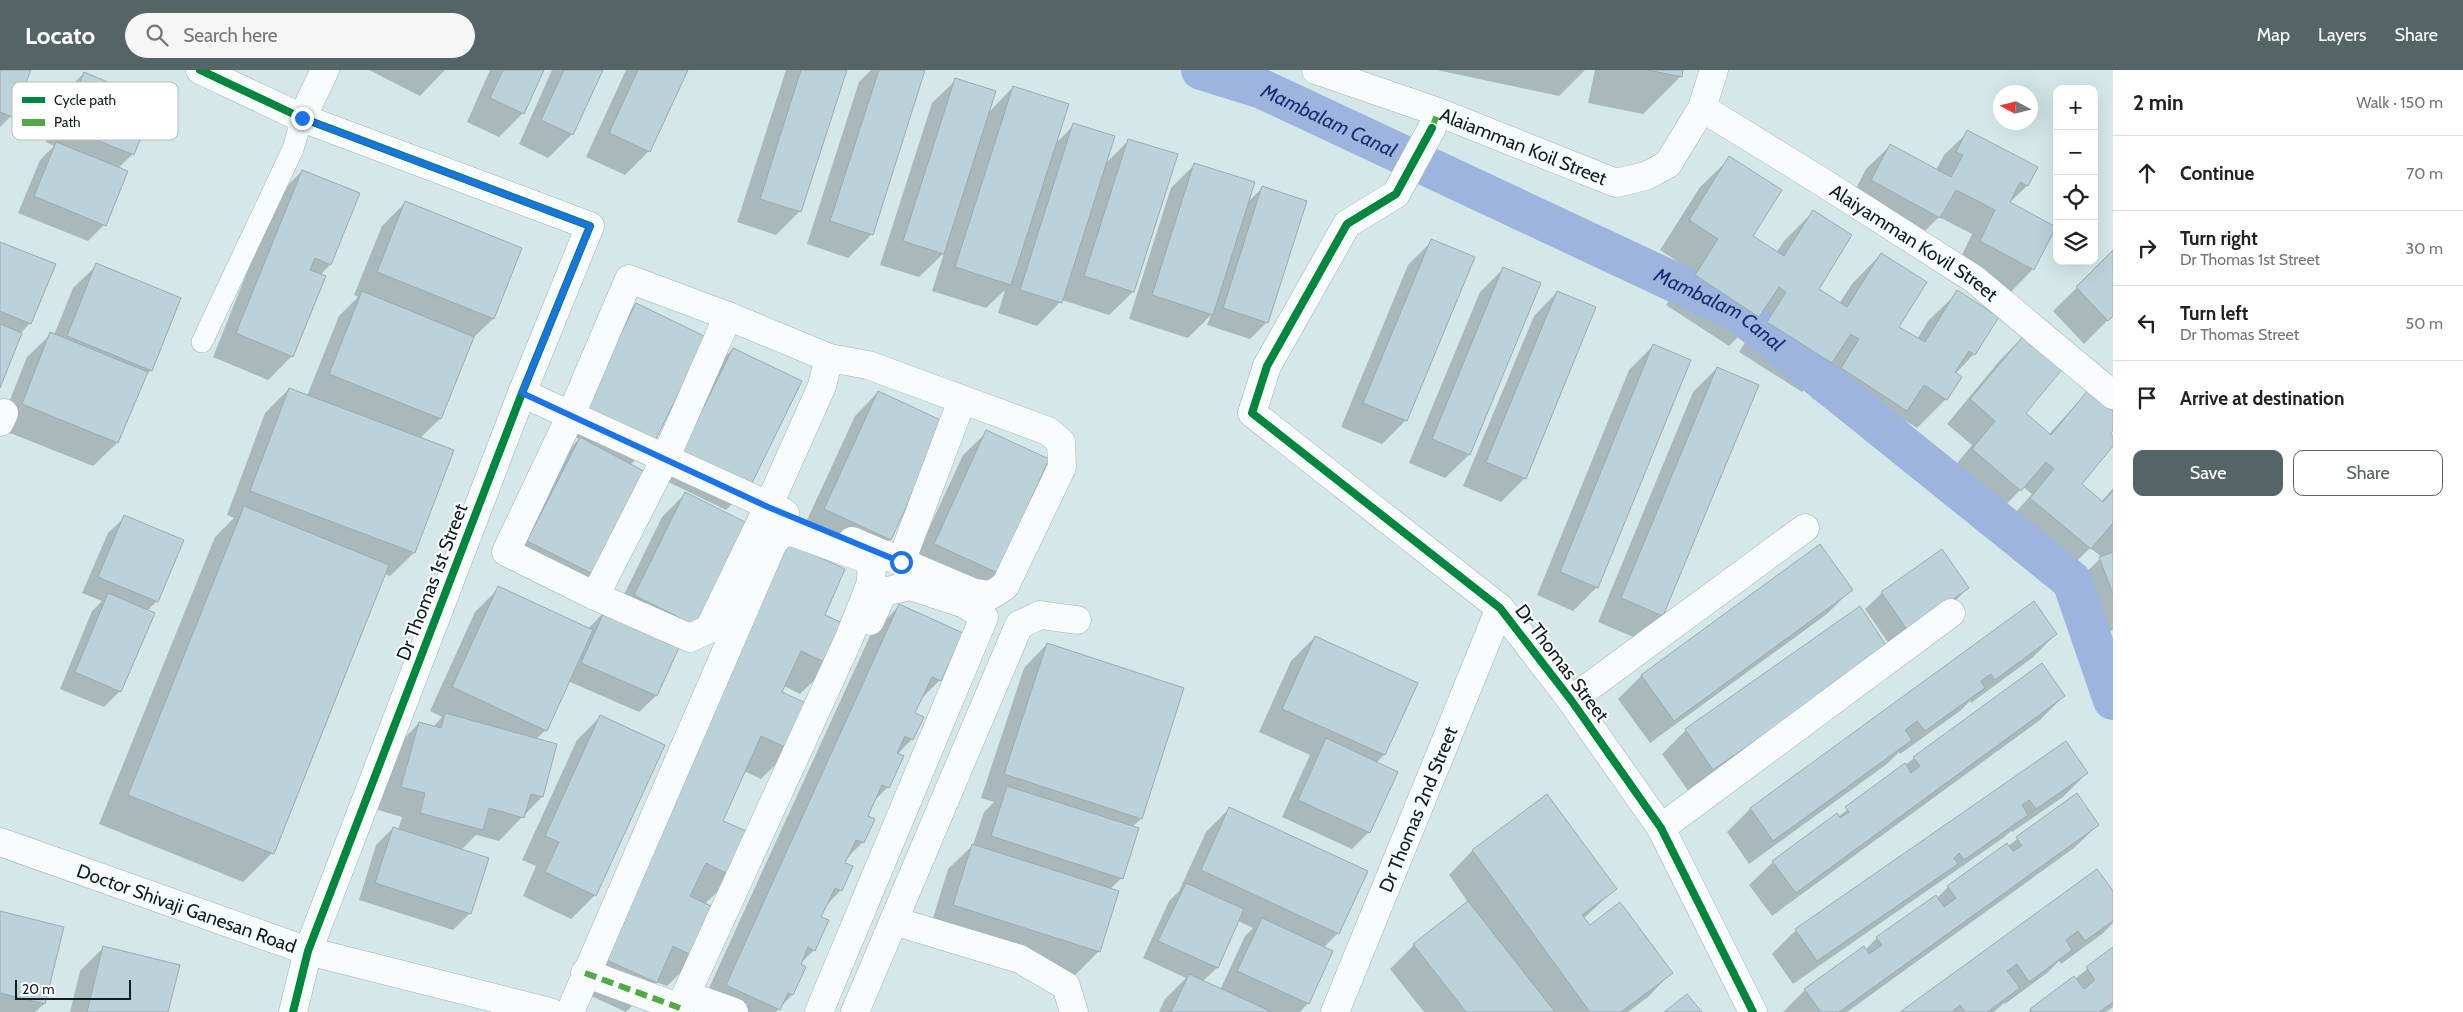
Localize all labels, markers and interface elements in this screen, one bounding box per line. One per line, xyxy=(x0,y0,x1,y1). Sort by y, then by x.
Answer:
search box xyxy=(125,13,475,58)
text: Locato xyxy=(25,21,95,50)
icon: search xyxy=(143,21,171,49)
text: Search here xyxy=(183,24,278,47)
text: Map xyxy=(2257,24,2290,46)
text: Layers xyxy=(2318,24,2367,46)
text: Share xyxy=(2395,24,2438,46)
water label: Mambalam Canal xyxy=(1257,78,1401,162)
legend xyxy=(12,82,178,140)
north arrow xyxy=(1993,85,2038,130)
map controls xyxy=(2053,85,2098,265)
button: + xyxy=(2053,85,2098,130)
text: 2 min xyxy=(2133,90,2184,115)
text: Cycle path xyxy=(54,91,116,109)
text: Walk · 150 m xyxy=(2356,93,2443,112)
street label: Alaiamman Koil Street xyxy=(1437,102,1611,190)
route end xyxy=(291,107,314,130)
text: Path xyxy=(54,113,81,131)
button: − xyxy=(2053,130,2098,175)
icon: ahead xyxy=(2133,159,2161,187)
text: Continue xyxy=(2180,162,2254,185)
text: 70 m xyxy=(2406,164,2443,183)
button: locate xyxy=(2053,175,2098,220)
street label: Alaiyamman Kovil Street xyxy=(1826,179,2003,306)
button: layers xyxy=(2053,220,2098,265)
text: Turn right xyxy=(2180,227,2258,250)
icon: right xyxy=(2133,234,2161,262)
text: 30 m xyxy=(2406,239,2443,258)
text: Dr Thomas 1st Street xyxy=(2180,250,2320,269)
water label: Mambalam Canal xyxy=(1650,262,1789,356)
text: Turn left xyxy=(2180,302,2248,325)
icon: left xyxy=(2133,309,2161,337)
text: 50 m xyxy=(2406,314,2443,333)
text: Dr Thomas Street xyxy=(2180,325,2299,344)
icon: arrive xyxy=(2133,384,2161,412)
text: Arrive at destination xyxy=(2180,387,2344,410)
button: Save xyxy=(2133,450,2283,496)
button: Share xyxy=(2293,450,2443,496)
street label: Dr Thomas 1st Street xyxy=(391,500,473,664)
route start xyxy=(890,551,913,574)
street label: Dr Thomas Street xyxy=(1510,600,1614,727)
street label: Dr Thomas 2nd Street xyxy=(1374,722,1462,896)
street label: Doctor Shivaji Ganesan Road xyxy=(74,859,300,957)
scale bar xyxy=(15,977,131,1000)
text: 20 m xyxy=(22,980,55,998)

